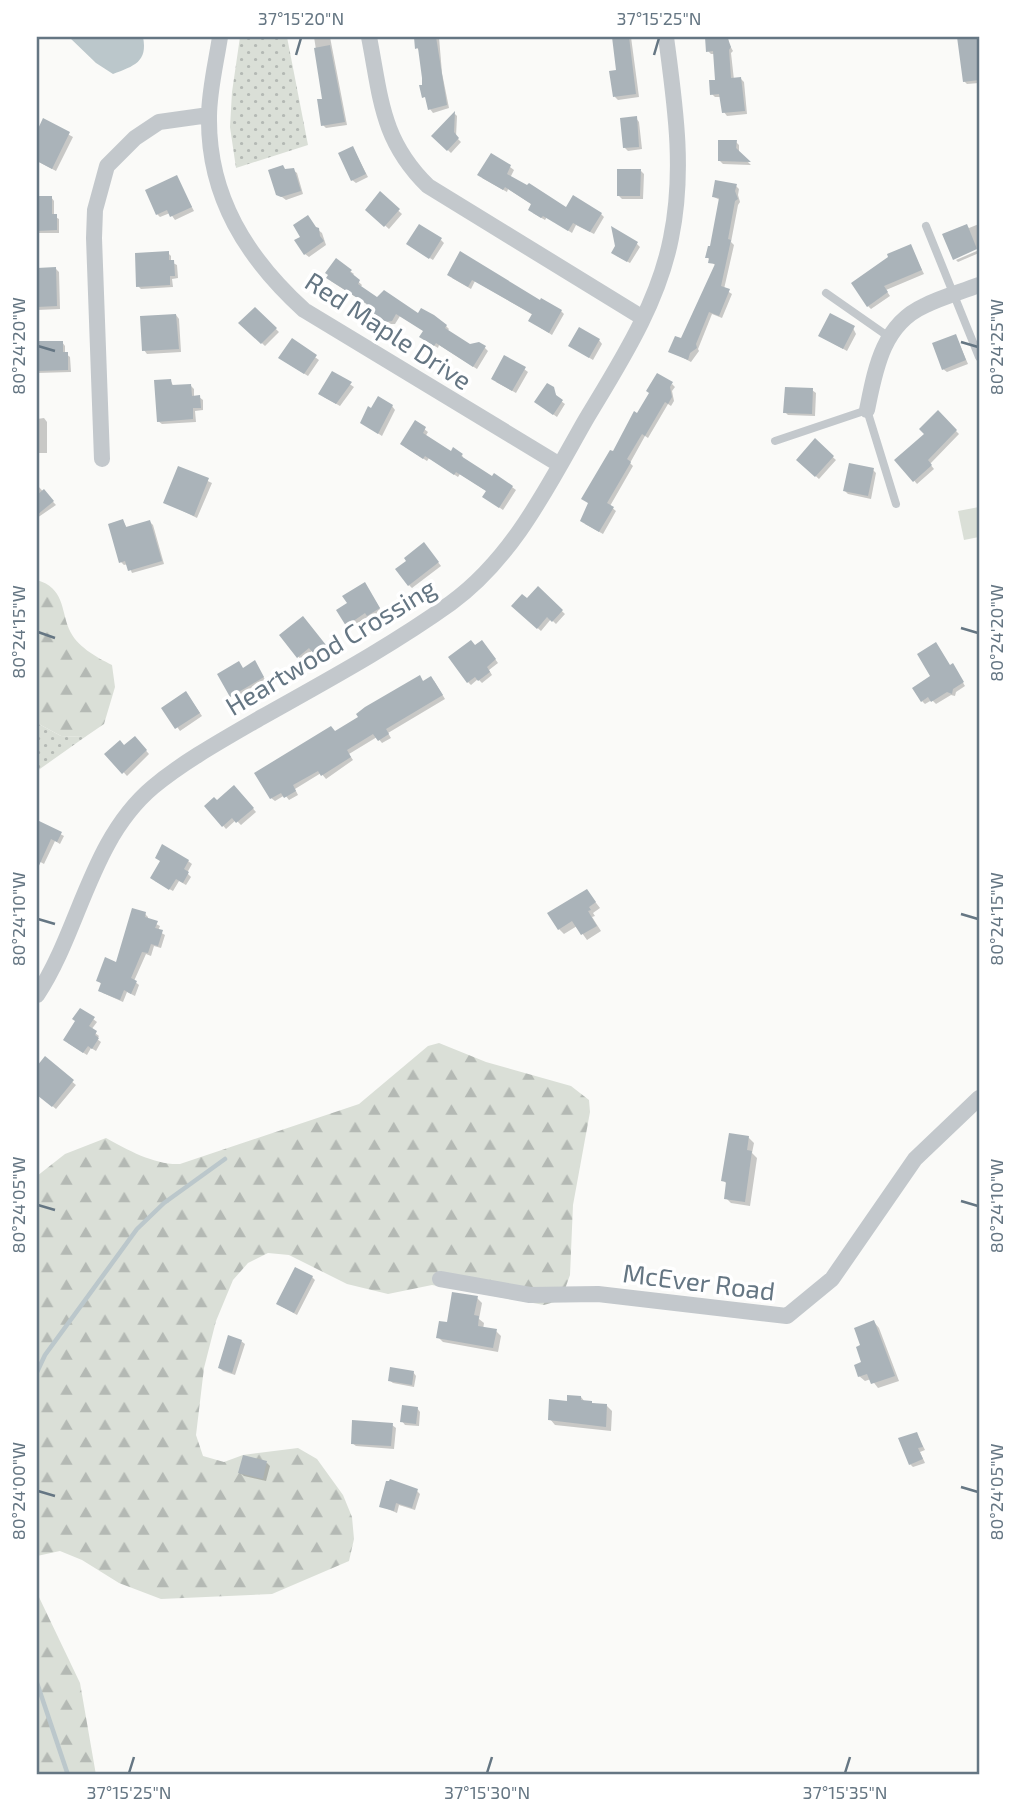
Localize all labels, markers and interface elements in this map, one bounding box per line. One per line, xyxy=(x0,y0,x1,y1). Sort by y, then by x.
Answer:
text: 37°15'20"N xyxy=(258,7,344,29)
text: 37°15'25"N xyxy=(616,7,702,29)
street label: Red Maple Drive xyxy=(300,265,478,395)
text: 80°24'20"W xyxy=(7,297,29,395)
text: 80°24'25"W xyxy=(985,299,1007,395)
street label: Heartwood Crossing xyxy=(219,571,441,721)
text: 80°24'20"W xyxy=(985,584,1007,682)
text: 80°24'15"W xyxy=(7,585,29,679)
text: 80°24'10"W xyxy=(7,872,29,966)
text: 80°24'15"W xyxy=(985,872,1007,966)
text: 80°24'05"W xyxy=(7,1156,29,1254)
text: 80°24'10"W xyxy=(985,1159,1007,1253)
street label: McEver Road xyxy=(621,1256,777,1306)
text: 80°24'00"W xyxy=(7,1442,29,1540)
text: 80°24'05"W xyxy=(985,1443,1007,1541)
text: 37°15'25"N xyxy=(86,1781,172,1803)
text: 37°15'30"N xyxy=(444,1781,530,1803)
text: 37°15'35"N xyxy=(802,1781,888,1803)

